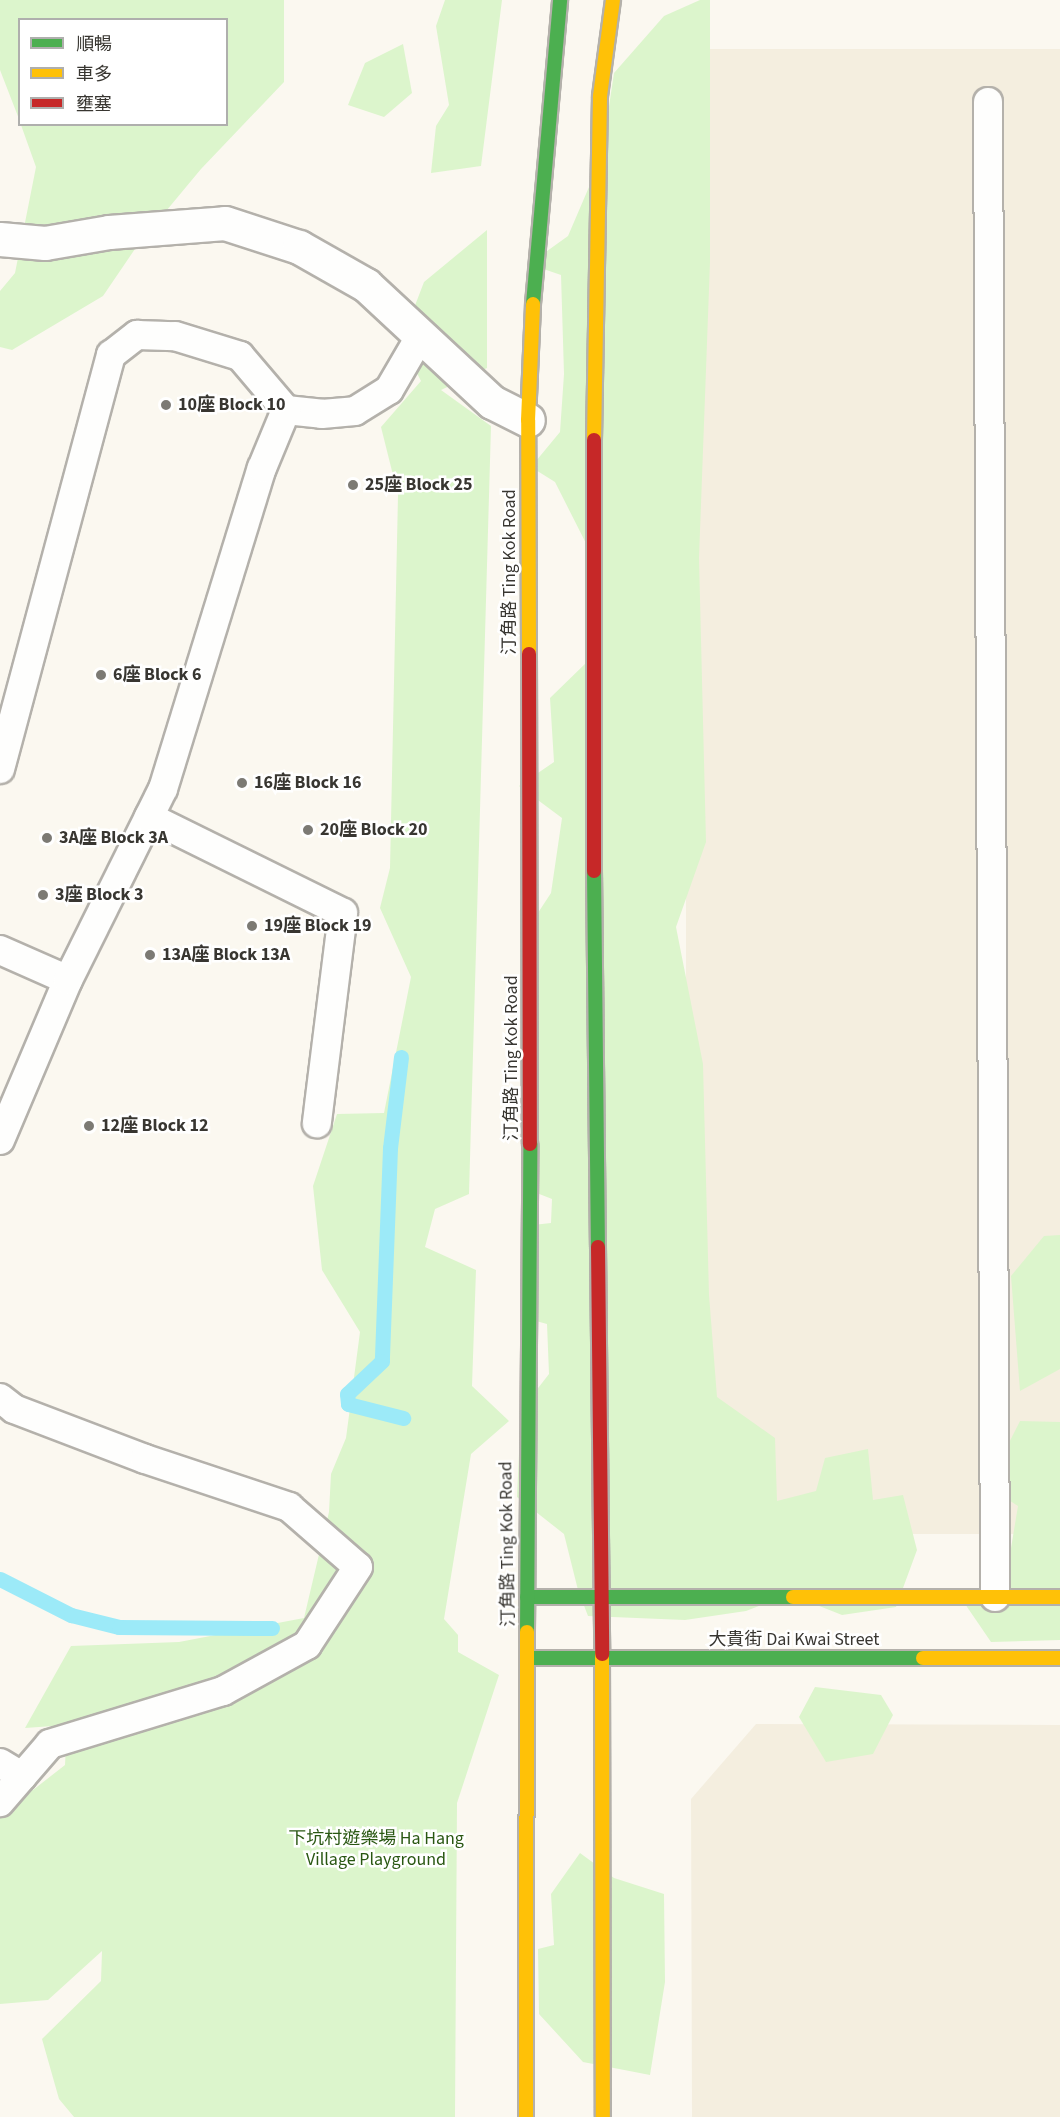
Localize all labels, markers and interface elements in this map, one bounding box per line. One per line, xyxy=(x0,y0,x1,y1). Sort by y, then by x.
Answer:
legend xyxy=(18,18,228,126)
text: 順暢 xyxy=(76,32,112,57)
text: 車多 xyxy=(76,62,112,87)
text: 壅塞 xyxy=(76,92,112,117)
place label: 10座 Block 10 xyxy=(178,394,286,416)
marker: 10座 Block 10 xyxy=(159,398,173,412)
place label: 25座 Block 25 xyxy=(365,474,473,496)
marker: 25座 Block 25 xyxy=(346,478,360,492)
street label: 汀角路 Ting Kok Road xyxy=(499,489,521,655)
place label: 6座 Block 6 xyxy=(113,664,202,686)
marker: 6座 Block 6 xyxy=(94,668,108,682)
place label: 16座 Block 16 xyxy=(254,772,362,794)
marker: 16座 Block 16 xyxy=(235,776,249,790)
place label: 20座 Block 20 xyxy=(320,819,428,841)
marker: 20座 Block 20 xyxy=(301,823,315,837)
place label: 3A座 Block 3A xyxy=(59,827,168,849)
marker: 3A座 Block 3A xyxy=(40,831,54,845)
place label: 3座 Block 3 xyxy=(55,884,144,906)
marker: 3座 Block 3 xyxy=(36,888,50,902)
place label: 19座 Block 19 xyxy=(264,915,372,937)
marker: 19座 Block 19 xyxy=(245,919,259,933)
place label: 13A座 Block 13A xyxy=(162,944,290,966)
marker: 13A座 Block 13A xyxy=(143,948,157,962)
street label: 汀角路 Ting Kok Road xyxy=(501,975,523,1141)
place label: 12座 Block 12 xyxy=(101,1115,209,1137)
marker: 12座 Block 12 xyxy=(82,1119,96,1133)
street label: 汀角路 Ting Kok Road xyxy=(496,1461,520,1627)
street label: 大貴街 Dai Kwai Street xyxy=(709,1629,879,1651)
park label: 下坑村遊樂場 Ha Hang Village Playground xyxy=(288,1829,464,1872)

